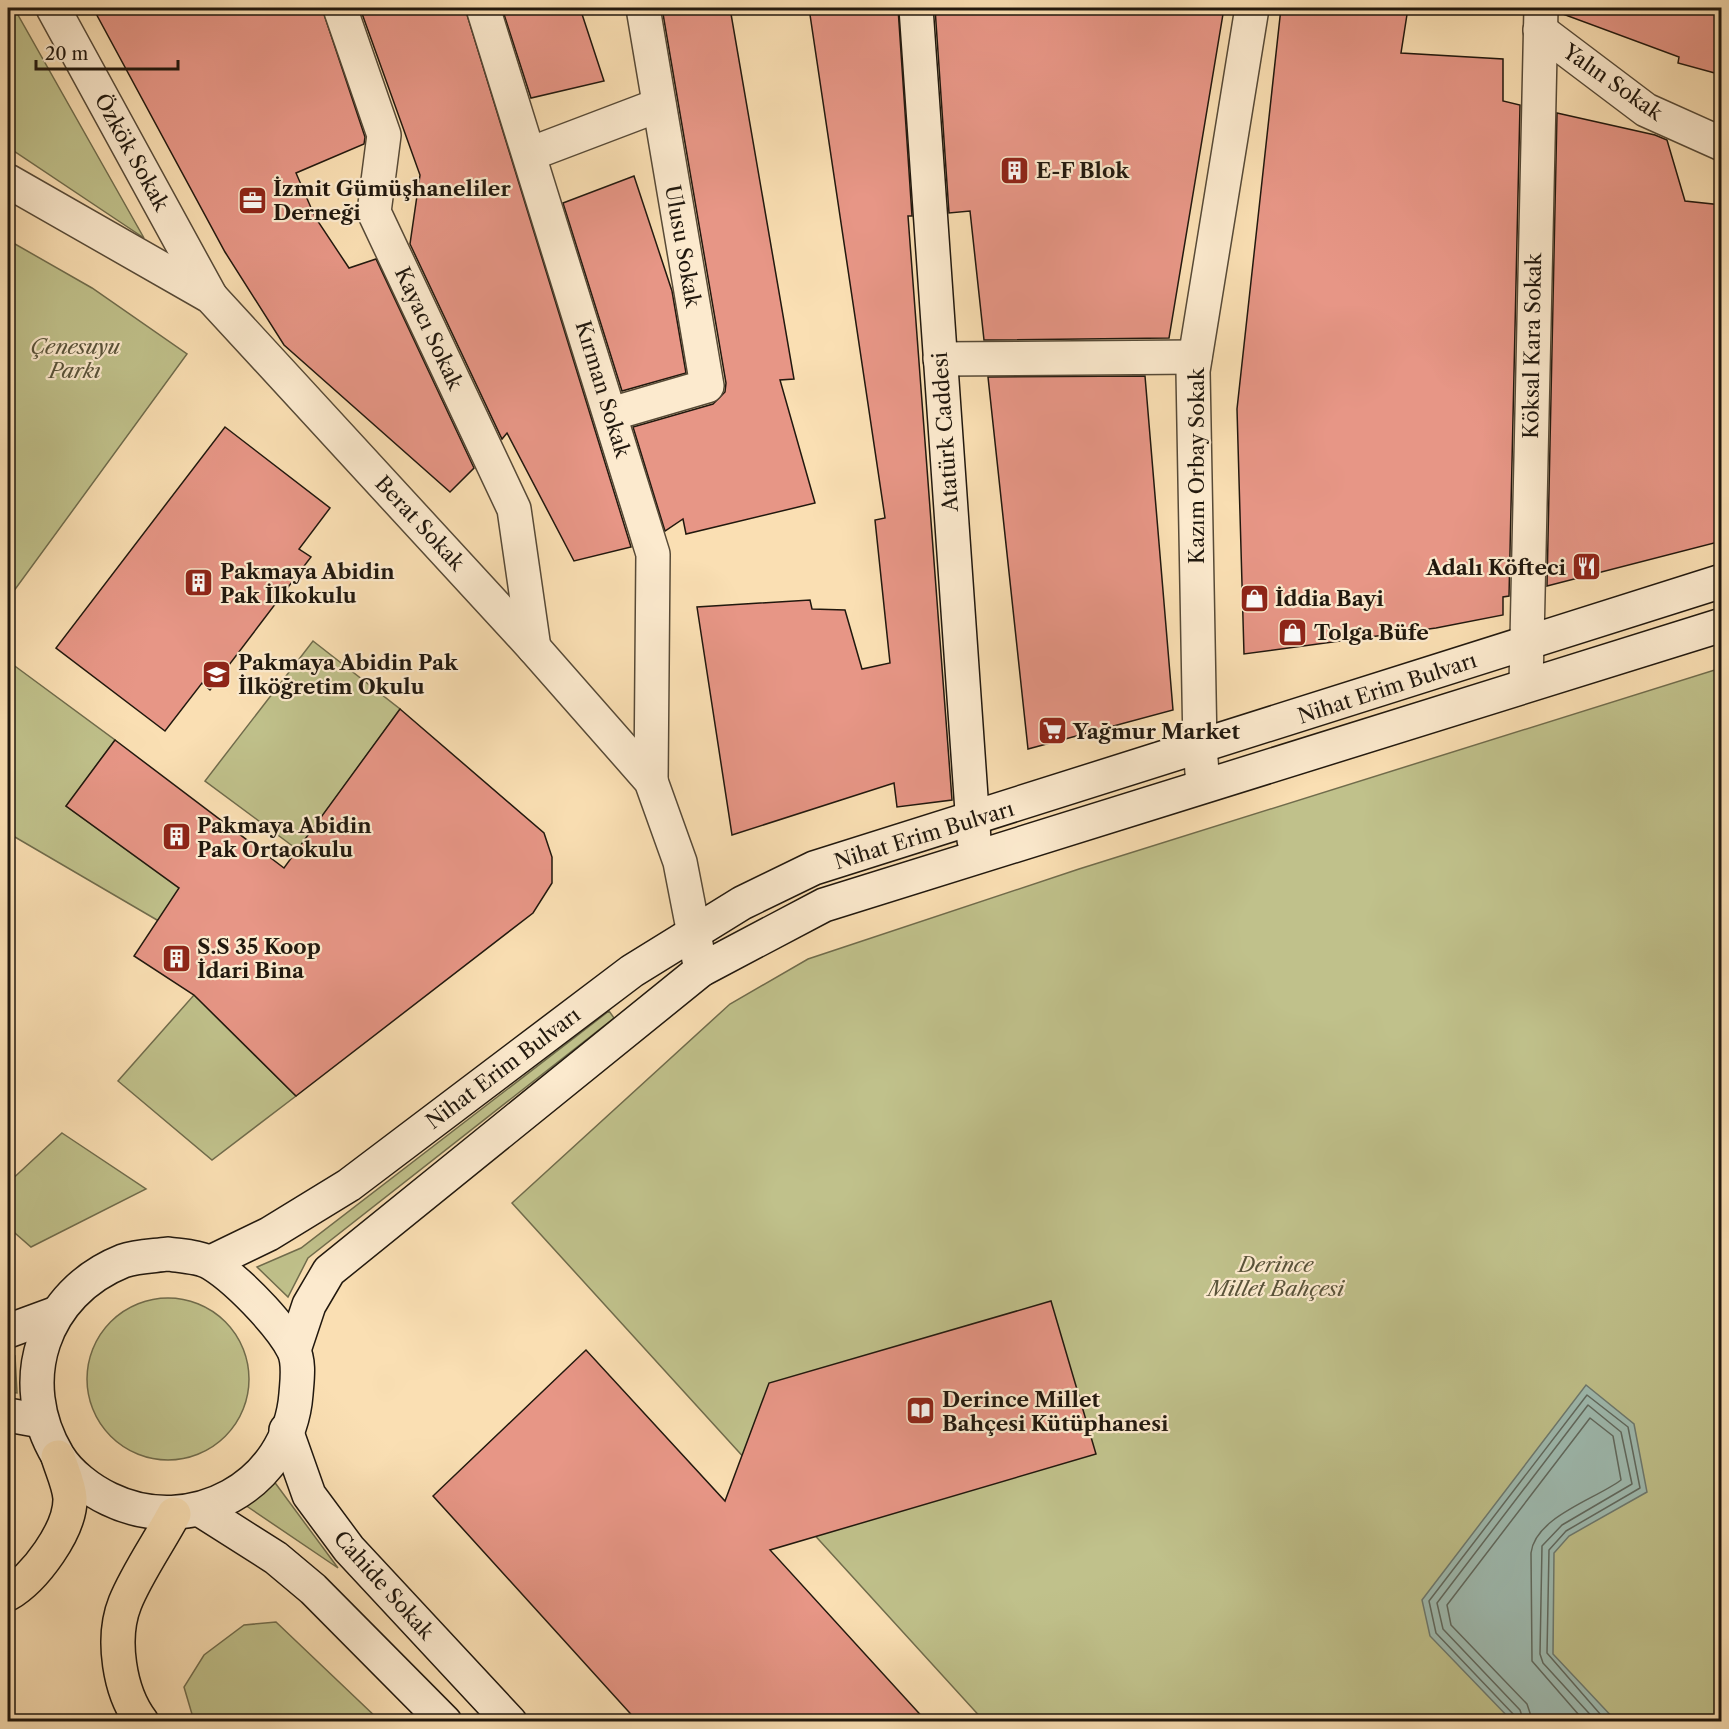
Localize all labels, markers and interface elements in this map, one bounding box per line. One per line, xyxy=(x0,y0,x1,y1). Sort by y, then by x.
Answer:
scale bar xyxy=(36,33,178,71)
street label: Yalın Sokak xyxy=(1558,38,1668,126)
text: 20 m xyxy=(45,43,89,65)
street label: Özkök Sokak xyxy=(90,89,175,216)
building icon: E-F Blok xyxy=(999,154,1031,186)
place label: E-F Blok xyxy=(1036,158,1130,183)
place label: İzmit Gümüşhaneliler Derneği xyxy=(273,176,511,225)
street label: Ulusu Sokak xyxy=(660,183,706,310)
office icon: İzmit Gümüşhaneliler Derneği xyxy=(236,184,268,216)
street label: Köksal Kara Sokak xyxy=(1518,252,1546,439)
street label: Kayacı Sokak xyxy=(390,263,469,394)
street label: Kırman Sokak xyxy=(570,318,636,461)
park label: Çenesuyu Parkı xyxy=(30,334,121,383)
street label: Atatürk Caddesi xyxy=(927,351,963,514)
street label: Kazım Orbay Sokak xyxy=(1184,367,1209,564)
street label: Berat Sokak xyxy=(370,471,471,576)
restaurant icon: Adalı Köfteci xyxy=(1571,551,1603,583)
place label: Adalı Köfteci xyxy=(1425,555,1567,580)
place label: Pakmaya Abidin Pak İlkokulu xyxy=(220,559,395,608)
building icon: Pakmaya Abidin Pak İlkokulu xyxy=(183,567,215,599)
shop icon: İddia Bayi xyxy=(1238,582,1270,614)
place label: İddia Bayi xyxy=(1275,586,1384,611)
shop icon: Tolga Büfe xyxy=(1277,616,1309,648)
place label: Tolga Büfe xyxy=(1314,620,1429,645)
street label: Nihat Erim Bulvarı xyxy=(1294,647,1480,729)
place label: Pakmaya Abidin Pak İlköğretim Okulu xyxy=(238,650,459,699)
school or university icon: Pakmaya Abidin Pak İlköğretim Okulu xyxy=(201,658,233,690)
supermarket icon: Yağmur Market xyxy=(1036,715,1068,747)
place label: Yağmur Market xyxy=(1072,719,1240,744)
street label: Nihat Erim Bulvarı xyxy=(831,796,1017,874)
place label: Pakmaya Abidin Pak Ortaokulu xyxy=(197,813,372,862)
building icon: Pakmaya Abidin Pak Ortaokulu xyxy=(160,821,192,853)
place label: S.S 35 Koop İdari Bina xyxy=(197,934,321,983)
building icon: S.S 35 Koop İdari Bina xyxy=(160,942,192,974)
street label: Nihat Erim Bulvarı xyxy=(421,1002,585,1134)
park label: Derince Millet Bahçesi xyxy=(1205,1252,1345,1301)
place label: Derince Millet Bahçesi Kütüphanesi xyxy=(942,1387,1169,1436)
library icon: Derince Millet Bahçesi Kütüphanesi xyxy=(905,1395,937,1427)
street label: Cahide Sokak xyxy=(329,1526,440,1645)

